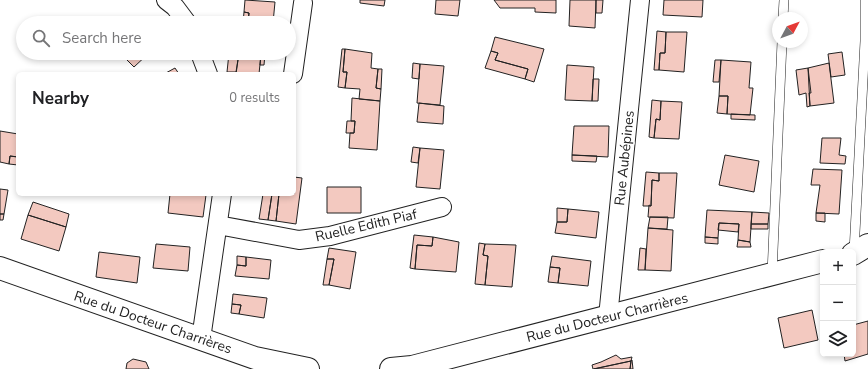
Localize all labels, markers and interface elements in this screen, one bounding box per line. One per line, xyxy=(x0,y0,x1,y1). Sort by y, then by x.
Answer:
north arrow xyxy=(772,12,808,48)
search box xyxy=(16,16,296,60)
icon: search xyxy=(30,27,52,49)
text: Search here xyxy=(62,28,142,48)
text: Nearby xyxy=(32,87,89,110)
text: 0 results xyxy=(229,89,280,107)
street label: Rue Aubépines xyxy=(610,109,639,207)
street label: Ruelle Edith Piaf xyxy=(313,204,419,246)
map controls xyxy=(820,249,856,357)
button: + xyxy=(820,249,856,285)
button: − xyxy=(820,285,856,321)
street label: Rue du Docteur Charrières xyxy=(71,286,235,359)
street label: Rue du Docteur Charrières xyxy=(524,288,690,347)
button: layers xyxy=(820,321,856,357)

